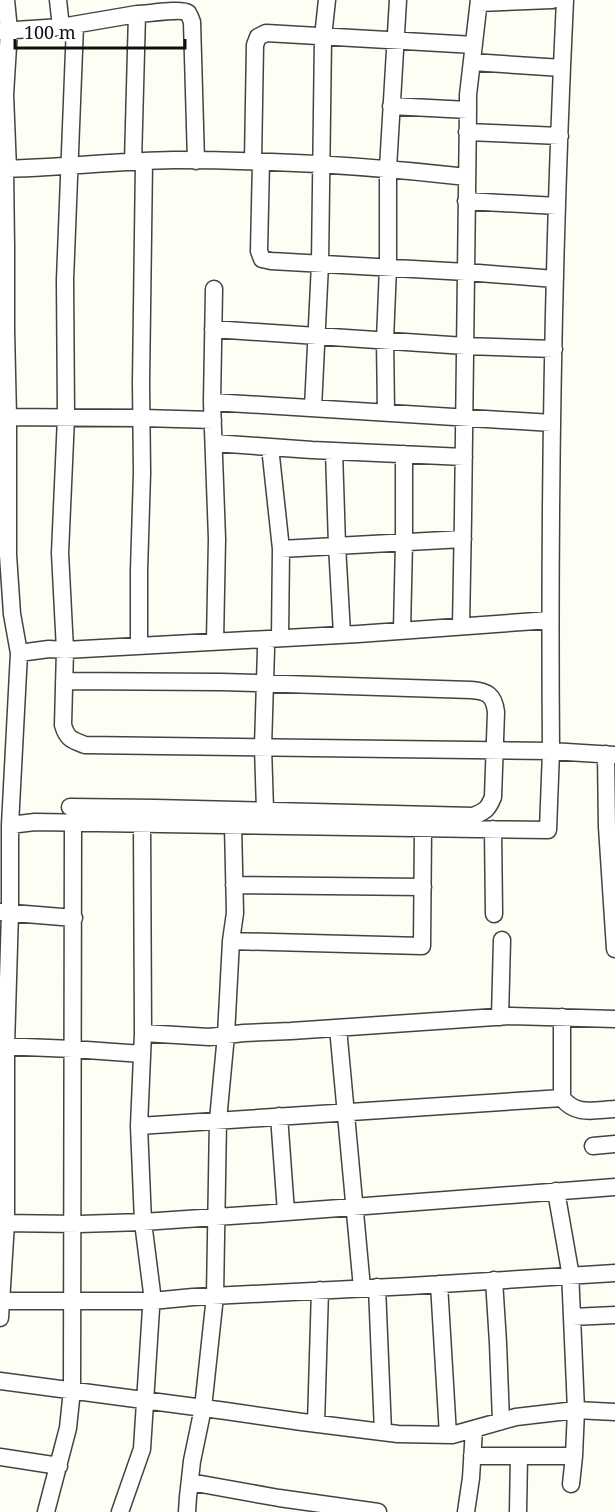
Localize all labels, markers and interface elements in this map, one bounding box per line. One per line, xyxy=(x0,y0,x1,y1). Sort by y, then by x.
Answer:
scale bar xyxy=(15,12,184,50)
text: 100 m xyxy=(24,20,76,44)

